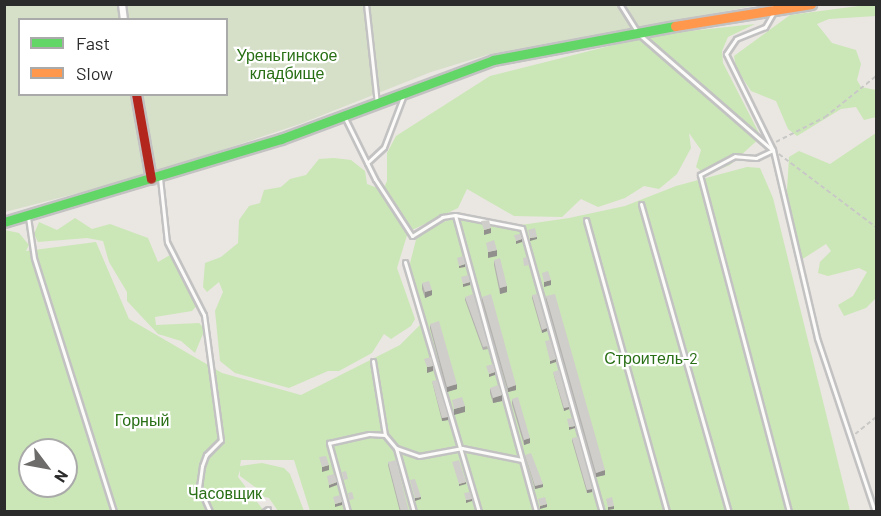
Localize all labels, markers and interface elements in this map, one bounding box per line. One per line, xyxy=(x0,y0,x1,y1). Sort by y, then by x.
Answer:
legend xyxy=(18,18,228,96)
text: Fast xyxy=(76,32,110,54)
park label: Уреньгинское кладбище xyxy=(237,45,338,83)
text: Slow xyxy=(76,62,113,84)
park label: Строитель-2 xyxy=(604,348,698,368)
park label: Горный xyxy=(115,410,169,430)
north arrow xyxy=(18,438,78,498)
text: N xyxy=(51,467,73,486)
park label: Часовщик xyxy=(188,483,262,503)

